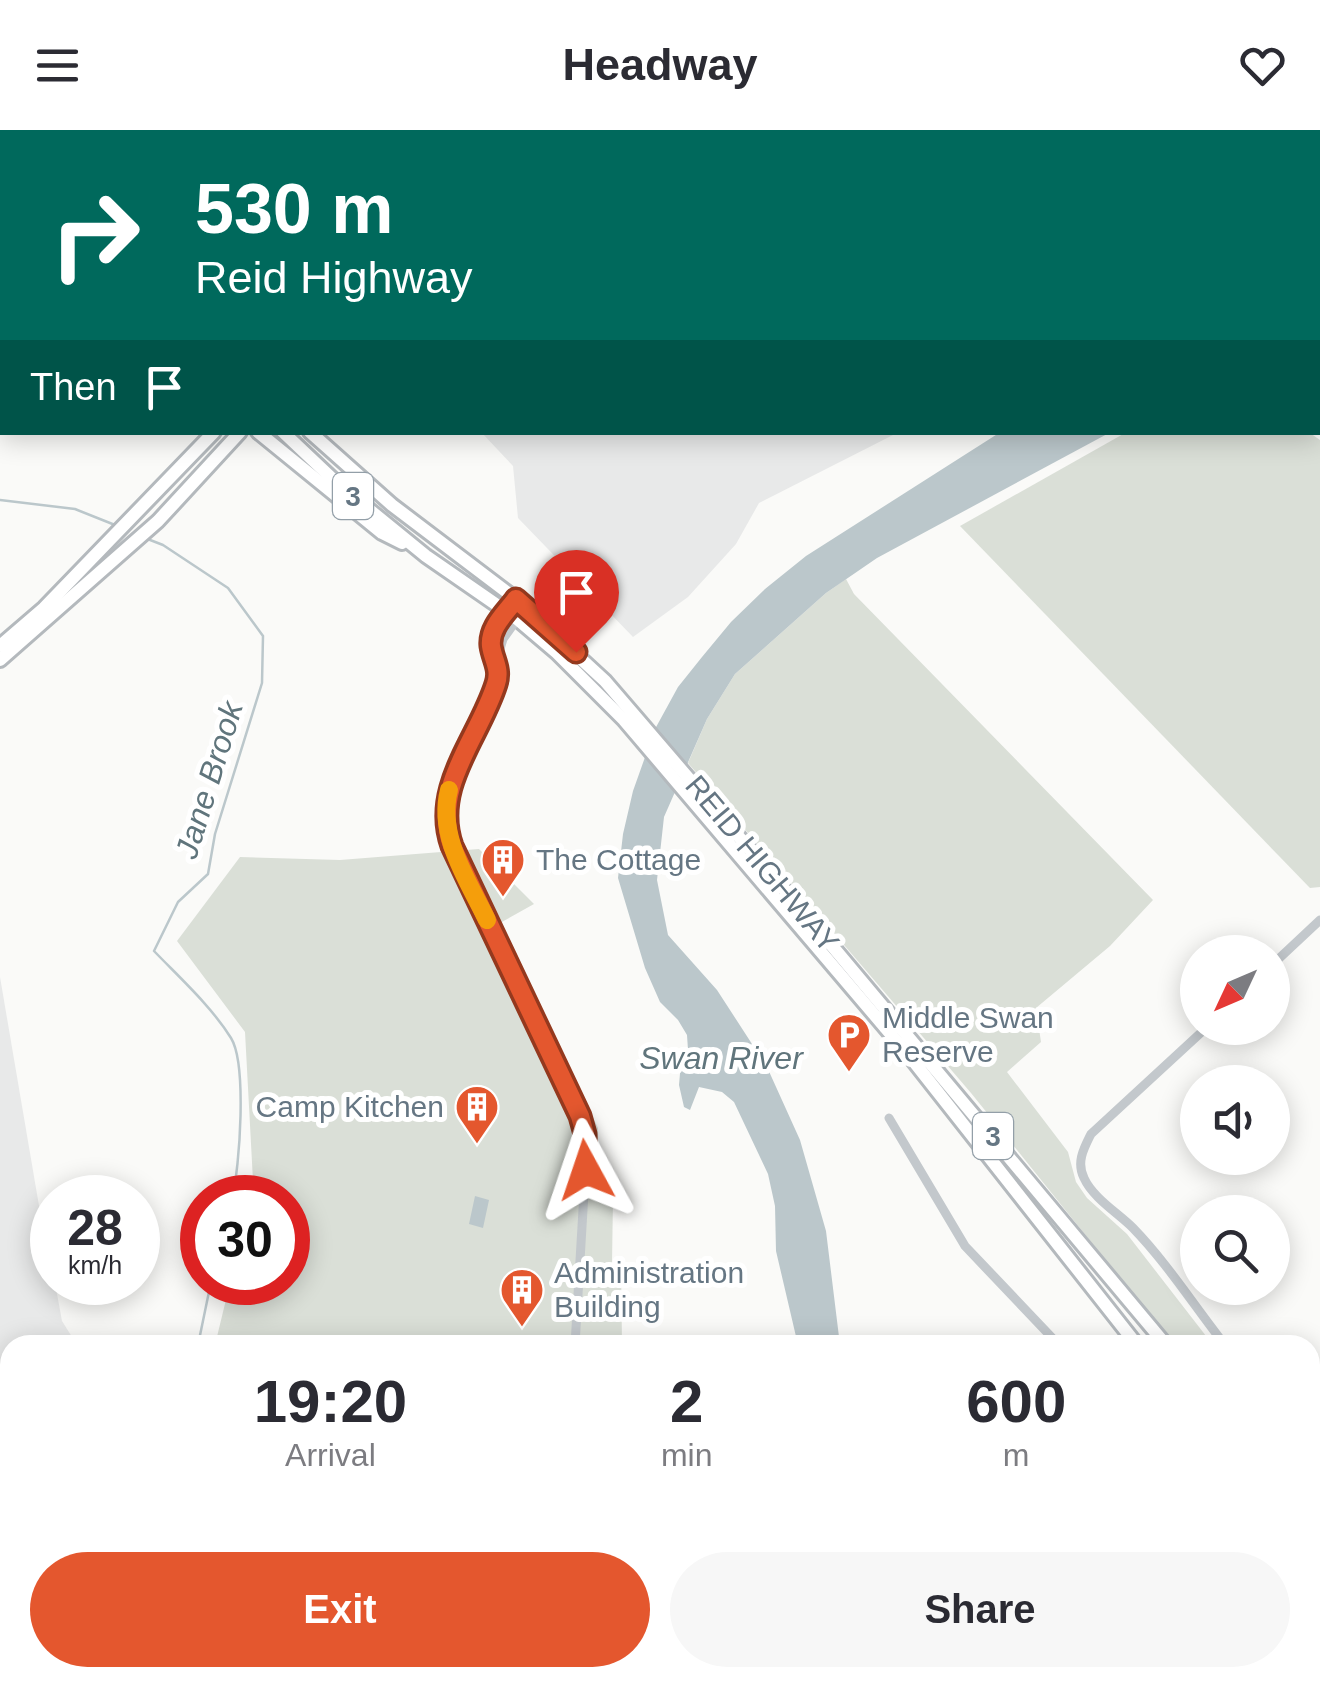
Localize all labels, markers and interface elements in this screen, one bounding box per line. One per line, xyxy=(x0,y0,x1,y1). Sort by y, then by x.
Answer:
icon: menu xyxy=(30,38,85,93)
icon: heart xyxy=(1235,38,1290,93)
text: Headway xyxy=(562,39,758,90)
icon: right xyxy=(30,170,160,300)
text: 530 m xyxy=(195,170,393,248)
text: Reid Highway xyxy=(195,252,473,303)
icon: arrive xyxy=(137,360,192,415)
text: Then xyxy=(30,366,117,408)
road number: 3 xyxy=(333,473,373,519)
pin xyxy=(534,550,619,653)
icon: arrive xyxy=(549,565,604,620)
water label: Jane Brook xyxy=(168,695,250,864)
street label: REID HIGHWAY xyxy=(679,769,846,959)
building icon: The Cottage xyxy=(480,837,526,898)
place label: The Cottage xyxy=(536,843,701,876)
north arrow xyxy=(1180,935,1290,1045)
map controls xyxy=(1180,935,1290,1305)
place label: Middle Swan Reserve xyxy=(882,1001,1054,1068)
parking icon: Middle Swan Reserve xyxy=(826,1012,872,1073)
water label: Swan River xyxy=(639,1040,804,1076)
button: sound xyxy=(1180,1065,1290,1175)
building icon: Camp Kitchen xyxy=(454,1084,500,1145)
place label: Camp Kitchen xyxy=(256,1090,444,1123)
road number: 3 xyxy=(973,1113,1013,1159)
position arrow xyxy=(534,1118,638,1222)
speed limit sign: 30 xyxy=(180,1175,310,1305)
button: search xyxy=(1180,1195,1290,1305)
text: 28 xyxy=(67,1200,123,1256)
text: km/h xyxy=(68,1251,122,1279)
place label: Administration Building xyxy=(554,1256,744,1323)
building icon: Administration Building xyxy=(499,1267,545,1328)
text: 19:20 xyxy=(254,1368,407,1435)
text: 2 xyxy=(670,1368,703,1435)
text: 600 xyxy=(966,1368,1066,1435)
text: Arrival xyxy=(285,1437,376,1473)
text: min xyxy=(661,1437,712,1473)
text: m xyxy=(1003,1437,1030,1473)
button: Exit xyxy=(30,1552,650,1667)
button: Share xyxy=(670,1552,1290,1667)

